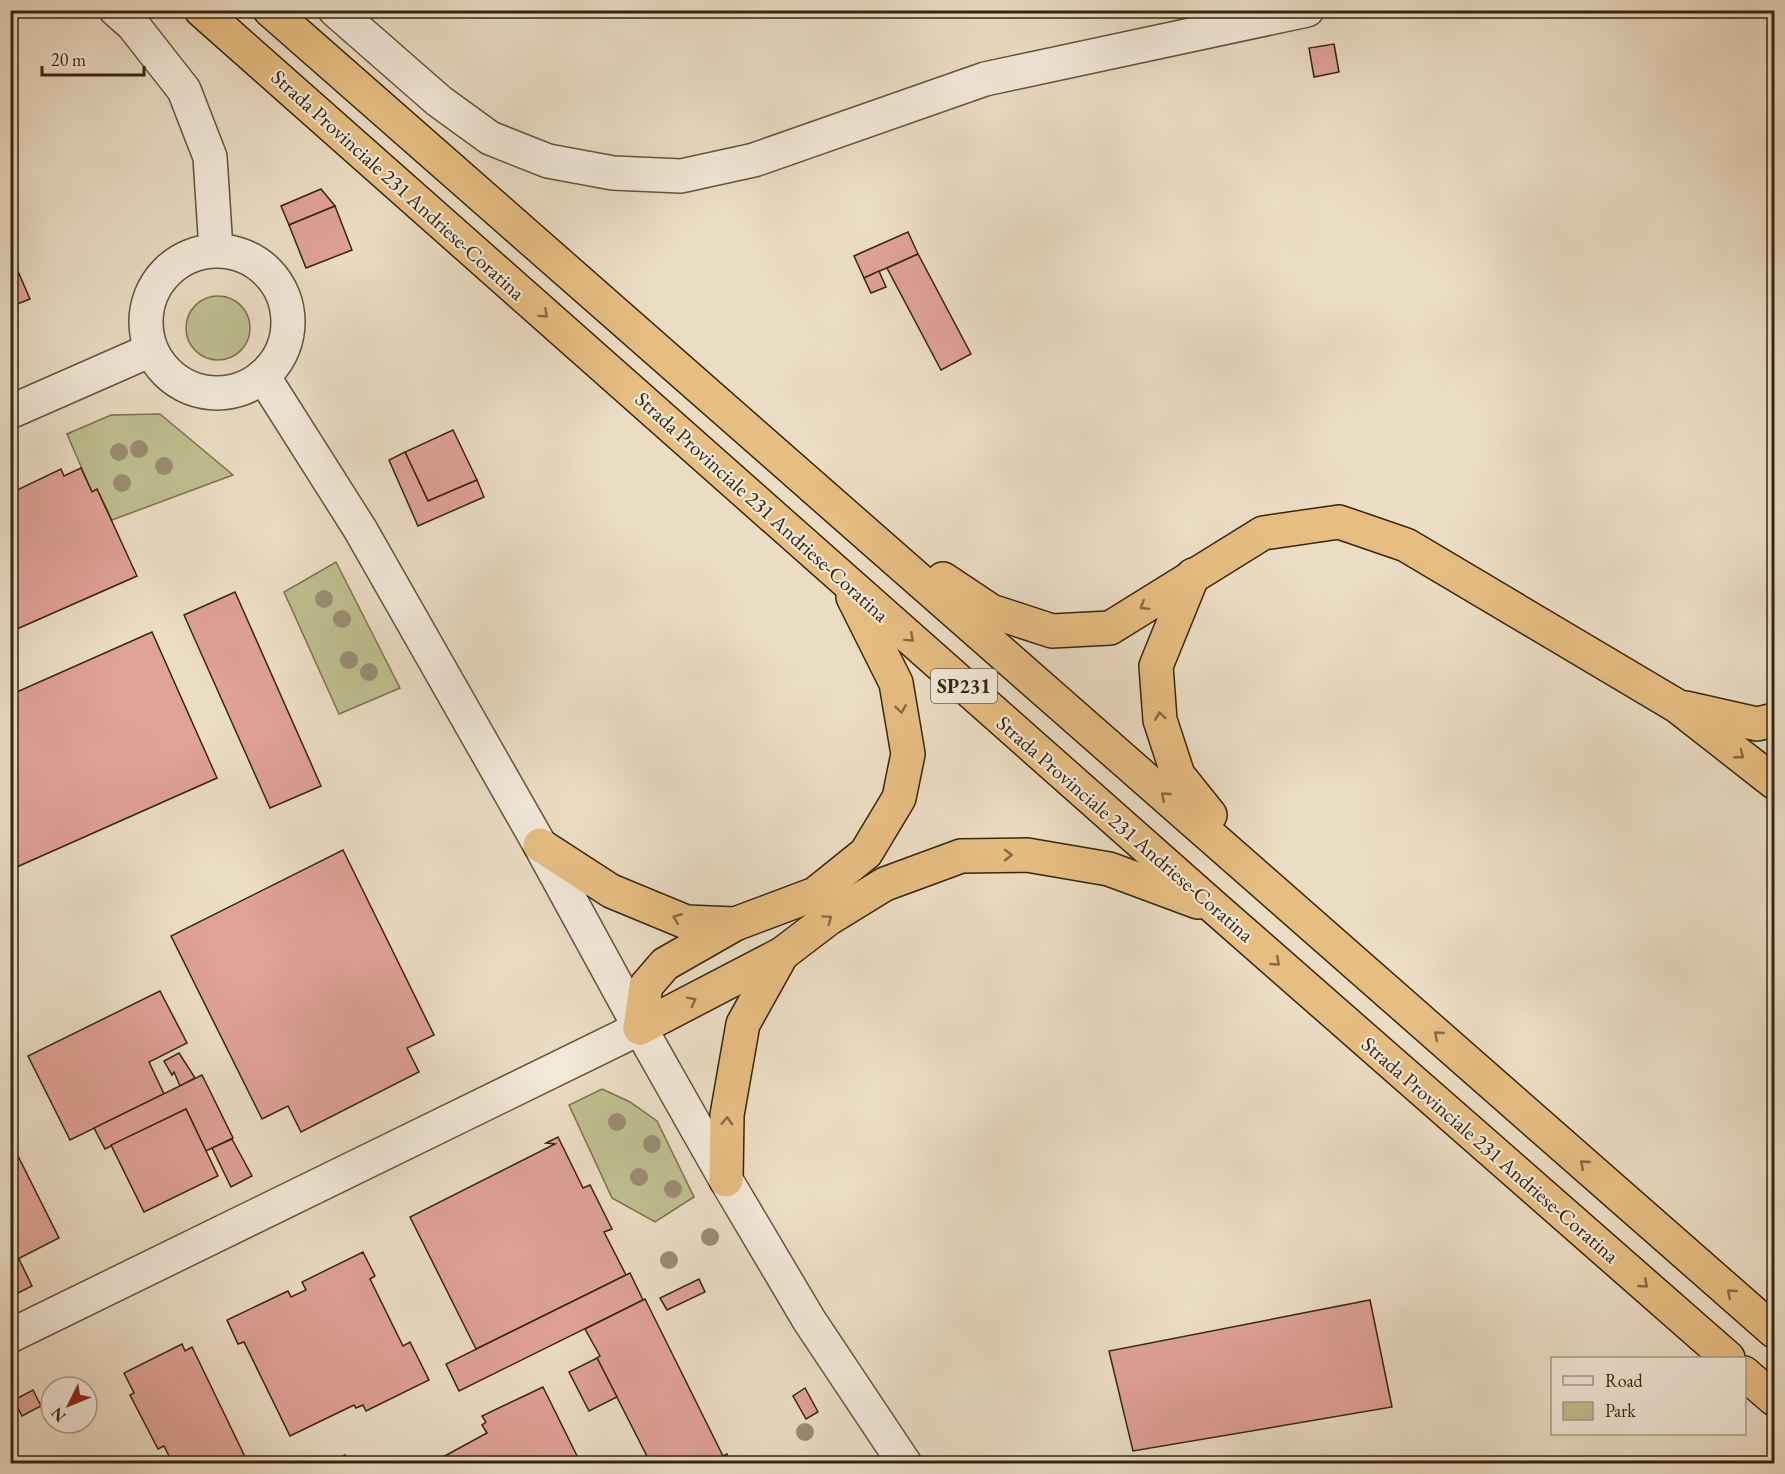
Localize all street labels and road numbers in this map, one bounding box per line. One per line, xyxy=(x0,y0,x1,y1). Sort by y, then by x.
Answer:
street label: Strada Provinciale 231 Andriese-Coratina xyxy=(266,63,531,306)
street label: Strada Provinciale 231 Andriese-Coratina xyxy=(630,385,895,628)
road number: SP231 xyxy=(931,669,997,703)
street label: Strada Provinciale 231 Andriese-Coratina xyxy=(991,709,1260,948)
street label: Strada Provinciale 231 Andriese-Coratina xyxy=(1356,1030,1625,1269)

